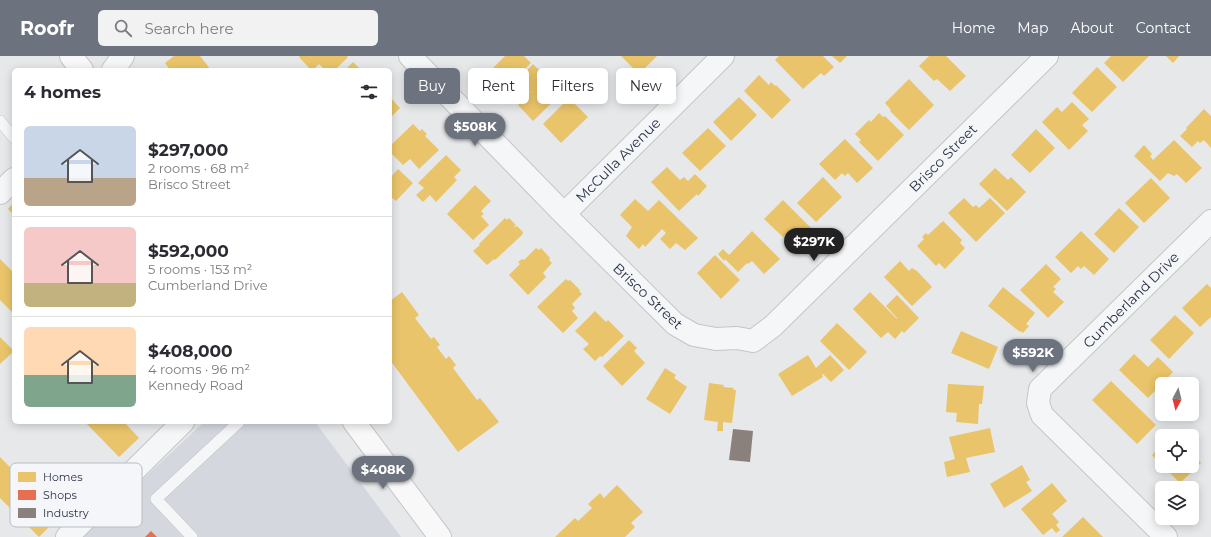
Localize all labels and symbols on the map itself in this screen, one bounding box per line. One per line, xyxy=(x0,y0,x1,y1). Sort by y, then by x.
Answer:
pin: $508K xyxy=(447,113,503,147)
street label: McCulla Avenue xyxy=(572,114,664,206)
street label: Brisco Street xyxy=(905,120,981,196)
pin: $297K xyxy=(786,228,842,262)
street label: Cumberland Drive xyxy=(1079,248,1183,352)
street label: Brisco Street xyxy=(609,259,687,333)
pin: $592K xyxy=(1005,339,1061,373)
north arrow xyxy=(1155,377,1199,421)
pin: $408K xyxy=(355,456,411,490)
legend xyxy=(10,463,142,527)
text: Homes xyxy=(43,470,83,484)
text: Shops xyxy=(43,488,78,502)
text: Industry xyxy=(43,506,89,520)

